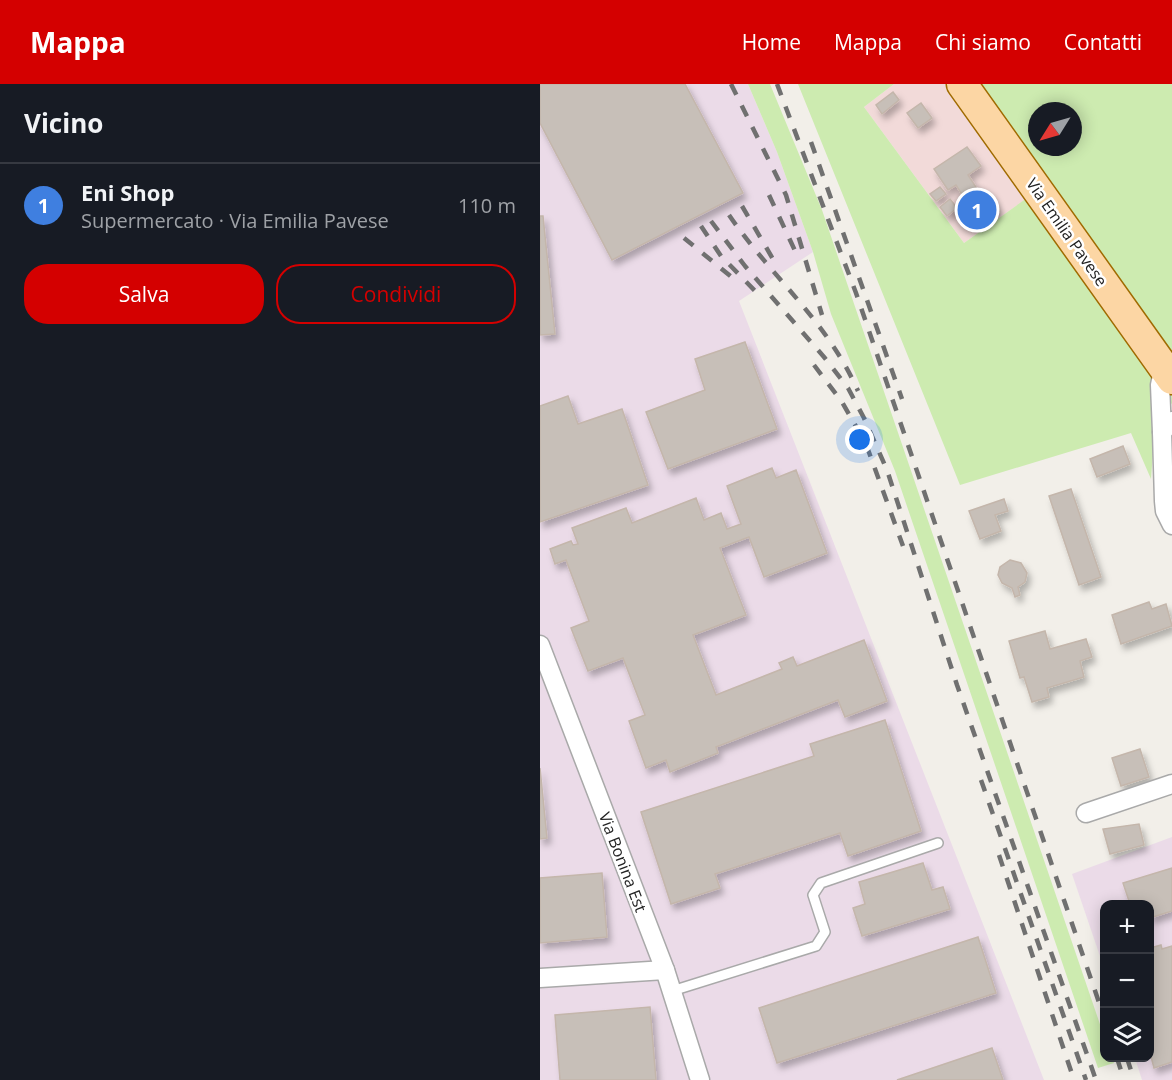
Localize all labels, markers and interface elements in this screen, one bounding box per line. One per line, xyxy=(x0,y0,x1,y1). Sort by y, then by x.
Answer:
text: Mappa xyxy=(30,23,126,61)
text: Home xyxy=(742,28,801,56)
text: Mappa xyxy=(834,28,902,56)
text: Chi siamo xyxy=(935,28,1031,56)
text: Contatti xyxy=(1064,28,1142,56)
north arrow xyxy=(1028,102,1082,156)
text: Vicino xyxy=(24,105,103,141)
street label: Via Emilia Pavese xyxy=(1021,173,1113,291)
text: Eni Shop xyxy=(81,177,174,207)
pin: 1 xyxy=(958,188,996,232)
text: 1 xyxy=(38,192,49,219)
text: 110 m xyxy=(458,192,516,219)
text: Supermercato · Via Emilia Pavese xyxy=(81,207,389,234)
button: Salva xyxy=(24,264,264,324)
button: Condividi xyxy=(276,264,516,324)
your location xyxy=(845,425,874,454)
street label: Via Bonina Est xyxy=(594,809,652,915)
map controls xyxy=(1100,900,1154,1062)
button: + xyxy=(1100,900,1154,954)
button: − xyxy=(1100,954,1154,1008)
button: layers xyxy=(1100,1008,1154,1062)

